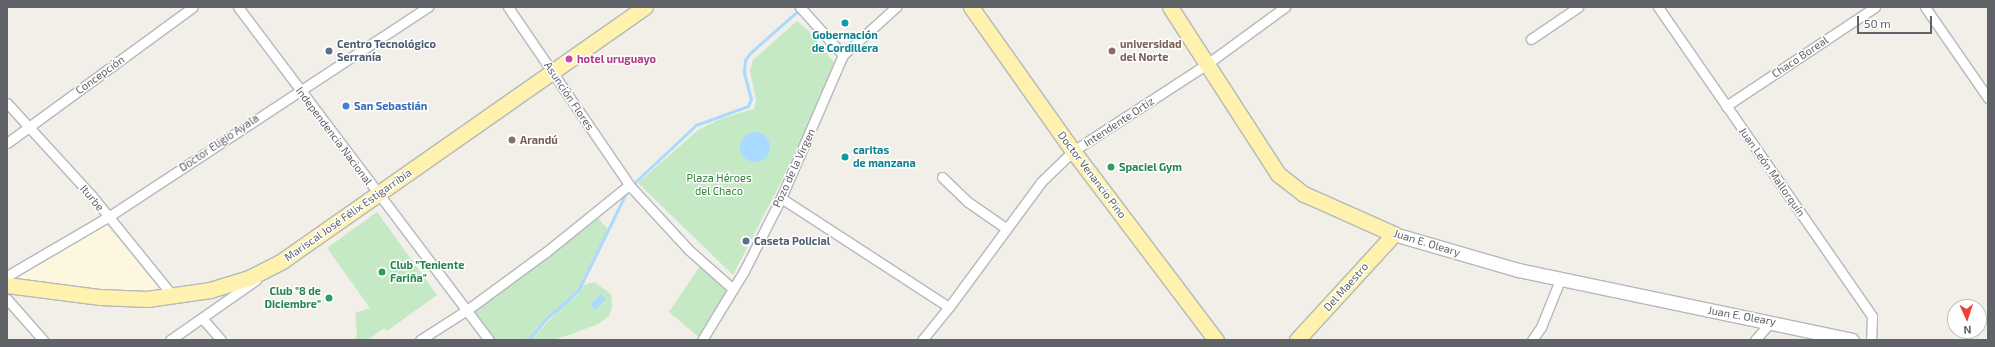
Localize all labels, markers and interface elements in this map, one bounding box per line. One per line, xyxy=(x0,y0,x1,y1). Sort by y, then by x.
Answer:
scale bar xyxy=(1859,8,1934,34)
text: 50 m xyxy=(1864,16,1891,30)
marker: Gobernación de Cordillera xyxy=(840,18,850,28)
place label: Gobernación de Cordillera xyxy=(812,29,878,55)
street label: Chaco Boreal xyxy=(1769,33,1831,81)
place label: Centro Tecnológico Serranía xyxy=(337,38,436,64)
place label: universidad del Norte xyxy=(1120,38,1181,64)
marker: Centro Tecnológico Serranía xyxy=(324,46,334,56)
marker: universidad del Norte xyxy=(1107,46,1117,56)
place label: hotel uruguayo xyxy=(577,52,656,66)
street label: Concepción xyxy=(73,53,127,97)
marker: hotel uruguayo xyxy=(564,54,574,64)
street label: Asunción Flores xyxy=(541,59,597,133)
street label: Independencia Nacional xyxy=(293,84,375,188)
street label: Intendente Ortiz xyxy=(1081,94,1157,150)
place label: San Sebastián xyxy=(354,99,427,113)
marker: San Sebastián xyxy=(341,101,351,111)
street label: Doctor Eligio Ayala xyxy=(176,111,262,175)
street label: Juan León Mallorquín xyxy=(1736,125,1808,219)
street label: Pozo de la Virgen xyxy=(770,126,818,210)
street label: Doctor Venancio Pino xyxy=(1055,129,1129,221)
place label: Arandú xyxy=(520,133,558,147)
marker: Arandú xyxy=(507,135,517,145)
place label: caritas de manzana xyxy=(853,144,916,170)
marker: caritas de manzana xyxy=(840,152,850,162)
place label: Spaciel Gym xyxy=(1119,160,1182,174)
marker: Spaciel Gym xyxy=(1106,162,1116,172)
street label: Mariscal José Félix Estigarribia xyxy=(282,166,414,264)
park label: Plaza Héroes del Chaco xyxy=(686,172,752,198)
street label: Iturbe xyxy=(77,182,107,214)
street label: Juan E. Oleary xyxy=(1392,227,1462,259)
place label: Caseta Policial xyxy=(754,234,830,248)
marker: Caseta Policial xyxy=(741,236,751,246)
place label: Club "Teniente Fariña" xyxy=(390,259,465,285)
street label: Del Maestro xyxy=(1321,260,1371,314)
marker: Club "Teniente Fariña" xyxy=(377,267,387,277)
place label: Club "8 de Diciembre" xyxy=(265,285,321,311)
marker: Club "8 de Diciembre" xyxy=(324,293,334,303)
north arrow xyxy=(1947,299,1987,339)
street label: Juan E. Oleary xyxy=(1707,304,1777,328)
text: N xyxy=(1963,324,1972,337)

